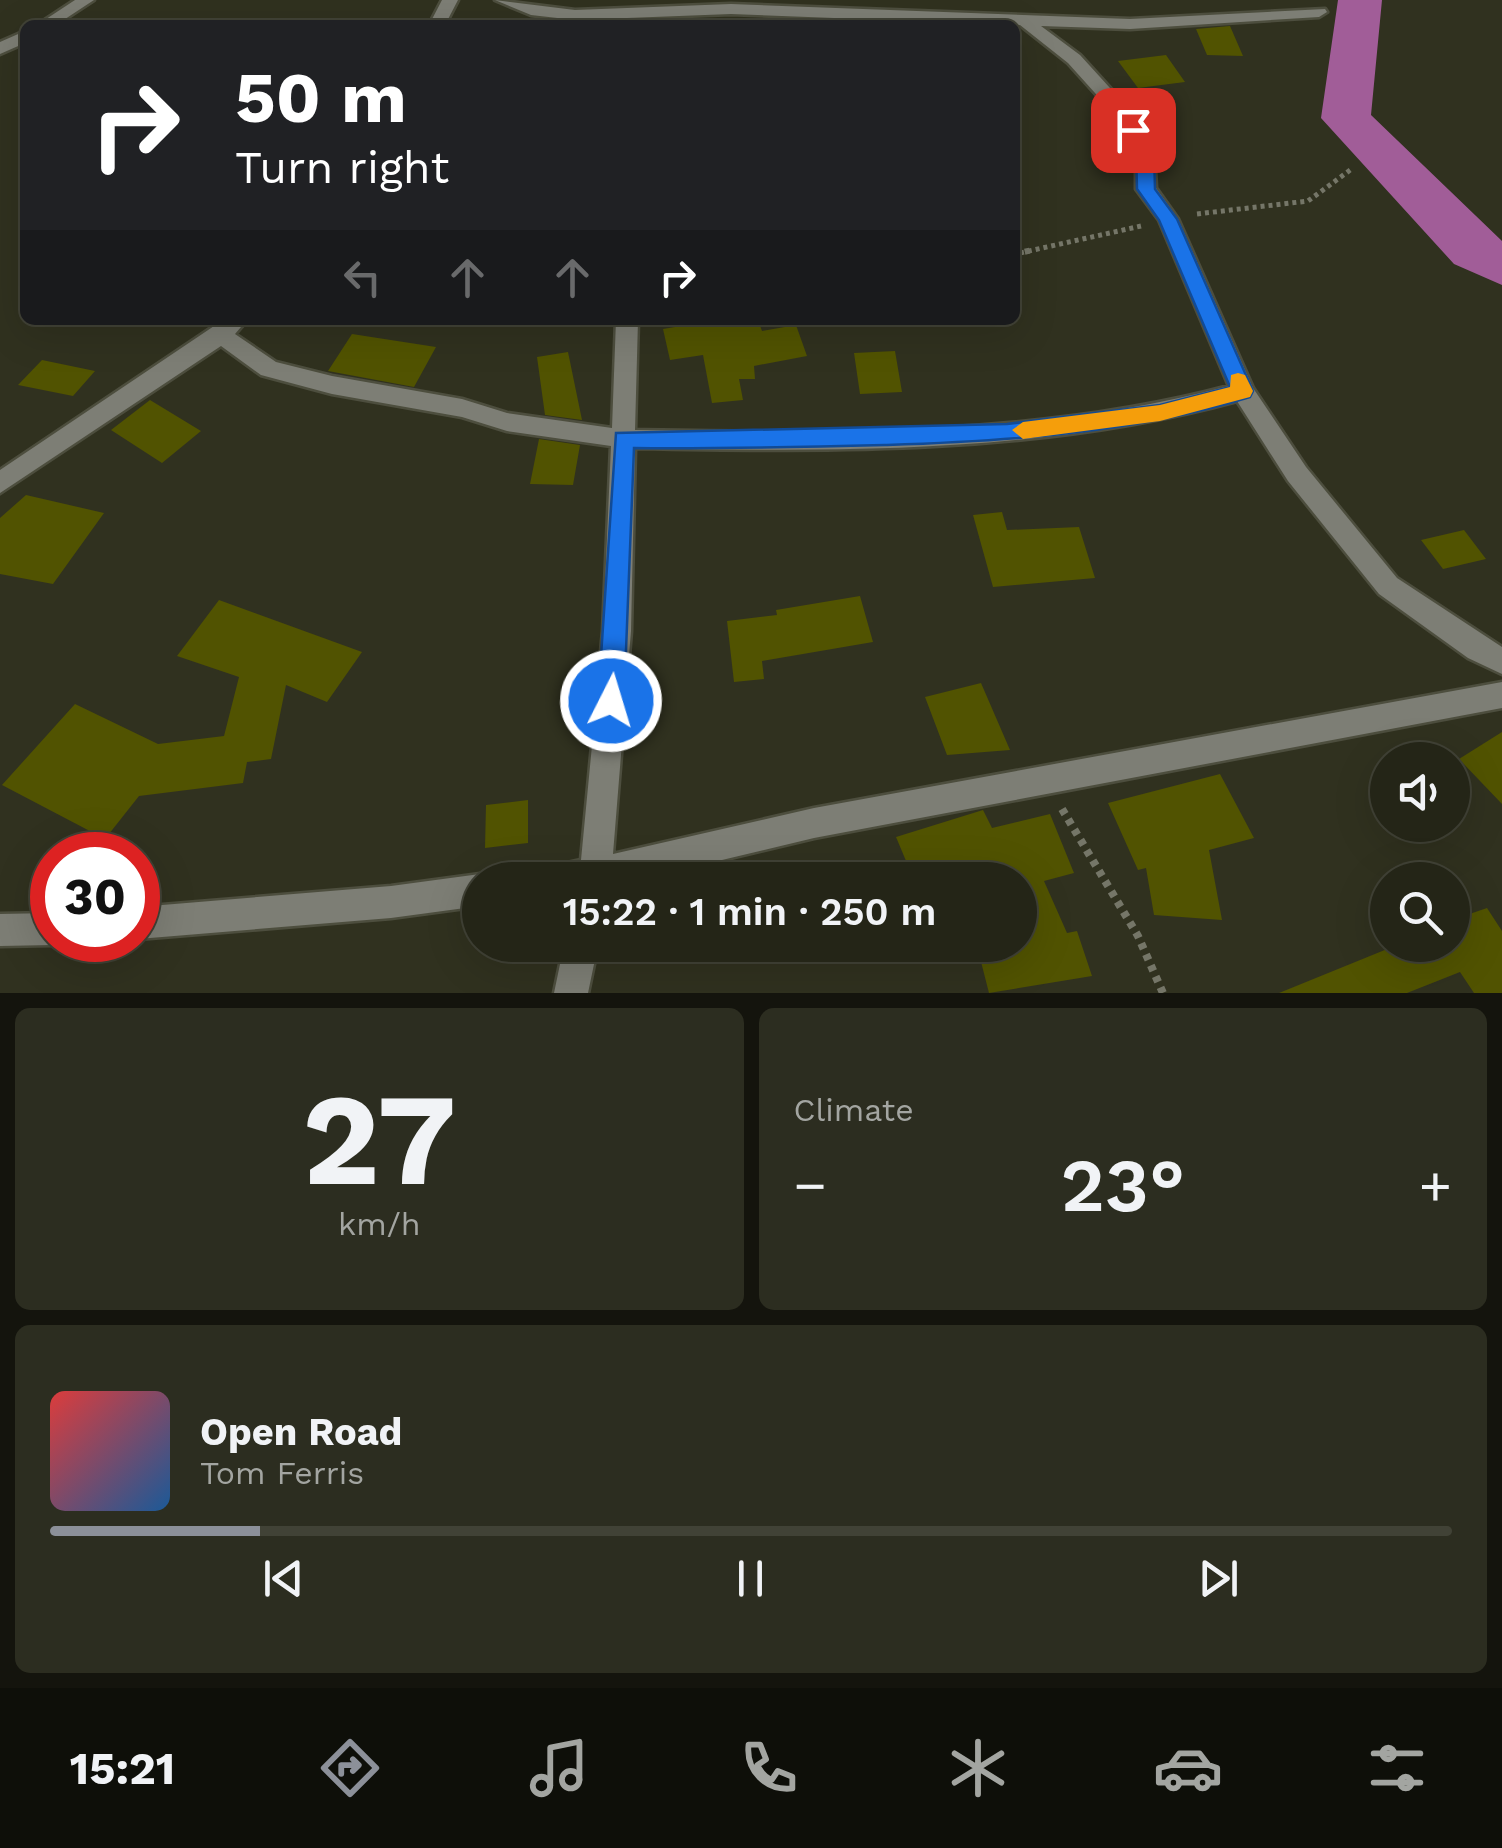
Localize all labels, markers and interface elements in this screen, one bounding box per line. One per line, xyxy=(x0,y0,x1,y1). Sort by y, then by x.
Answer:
text: 50 m xyxy=(235,57,407,139)
icon: right xyxy=(70,60,200,190)
pin xyxy=(1091,88,1176,173)
icon: arrive xyxy=(1106,103,1161,158)
text: Turn right xyxy=(235,141,449,194)
icon: left xyxy=(335,250,390,305)
icon: ahead xyxy=(440,250,495,305)
icon: ahead xyxy=(545,250,600,305)
icon: right xyxy=(650,250,705,305)
position arrow xyxy=(559,649,663,753)
map controls xyxy=(1370,742,1470,962)
button: sound xyxy=(1370,742,1470,842)
speed limit sign: 30 xyxy=(30,832,160,962)
button: search xyxy=(1370,862,1470,962)
text: 15:22 · 1 min · 250 m xyxy=(563,890,936,934)
text: 27 xyxy=(302,1063,456,1216)
text: Climate xyxy=(794,1091,914,1129)
text: 23° xyxy=(1060,1141,1185,1229)
text: − xyxy=(794,1153,827,1217)
text: + xyxy=(1419,1153,1452,1217)
text: km/h xyxy=(338,1205,420,1243)
text: Open Road xyxy=(200,1410,402,1454)
text: Tom Ferris xyxy=(200,1454,364,1492)
icon: previous xyxy=(256,1551,311,1606)
icon: pause xyxy=(723,1551,778,1606)
icon: next xyxy=(1191,1551,1246,1606)
icon: directions xyxy=(315,1733,385,1803)
icon: music xyxy=(524,1733,594,1803)
icon: phone xyxy=(734,1733,804,1803)
icon: climate xyxy=(943,1733,1013,1803)
icon: car xyxy=(1153,1733,1223,1803)
icon: filters xyxy=(1362,1733,1432,1803)
text: 15:21 xyxy=(70,1742,175,1795)

